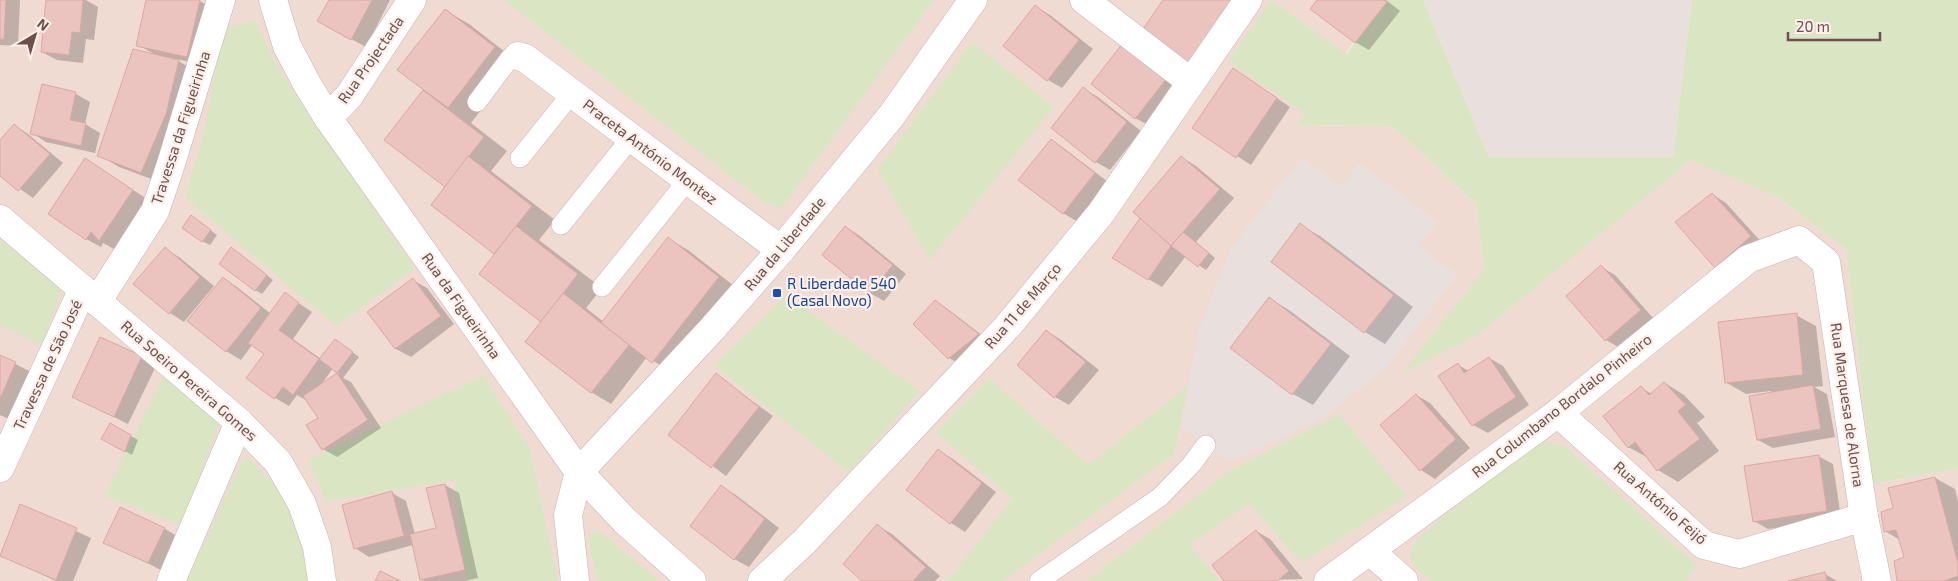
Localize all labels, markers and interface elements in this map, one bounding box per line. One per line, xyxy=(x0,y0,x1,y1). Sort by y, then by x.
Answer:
north arrow xyxy=(10,10,60,60)
scale bar xyxy=(1788,10,1880,42)
street label: Rua Projectada xyxy=(333,12,408,107)
text: N xyxy=(34,15,53,34)
text: 20 m xyxy=(1796,17,1830,35)
street label: Travessa da Figueirinha xyxy=(147,49,213,207)
street label: Praceta António Montez xyxy=(580,95,721,208)
street label: Rua da Liberdade xyxy=(740,193,829,294)
street label: Rua da Figueirinha xyxy=(418,249,505,362)
street label: Rua 11 de Março xyxy=(980,259,1065,353)
place label: R Liberdade 540 (Casal Novo) xyxy=(787,274,897,309)
marker: R Liberdade 540 (Casal Novo) xyxy=(771,287,783,299)
street label: Travessa de São José xyxy=(9,297,85,433)
street label: Rua Soeiro Pereira Gomes xyxy=(118,316,261,444)
street label: Rua Marquesa de Alorna xyxy=(1828,321,1868,488)
street label: Rua Columbano Bordalo Pinheiro xyxy=(1468,329,1655,481)
street label: Rua António Feijó xyxy=(1610,457,1711,548)

